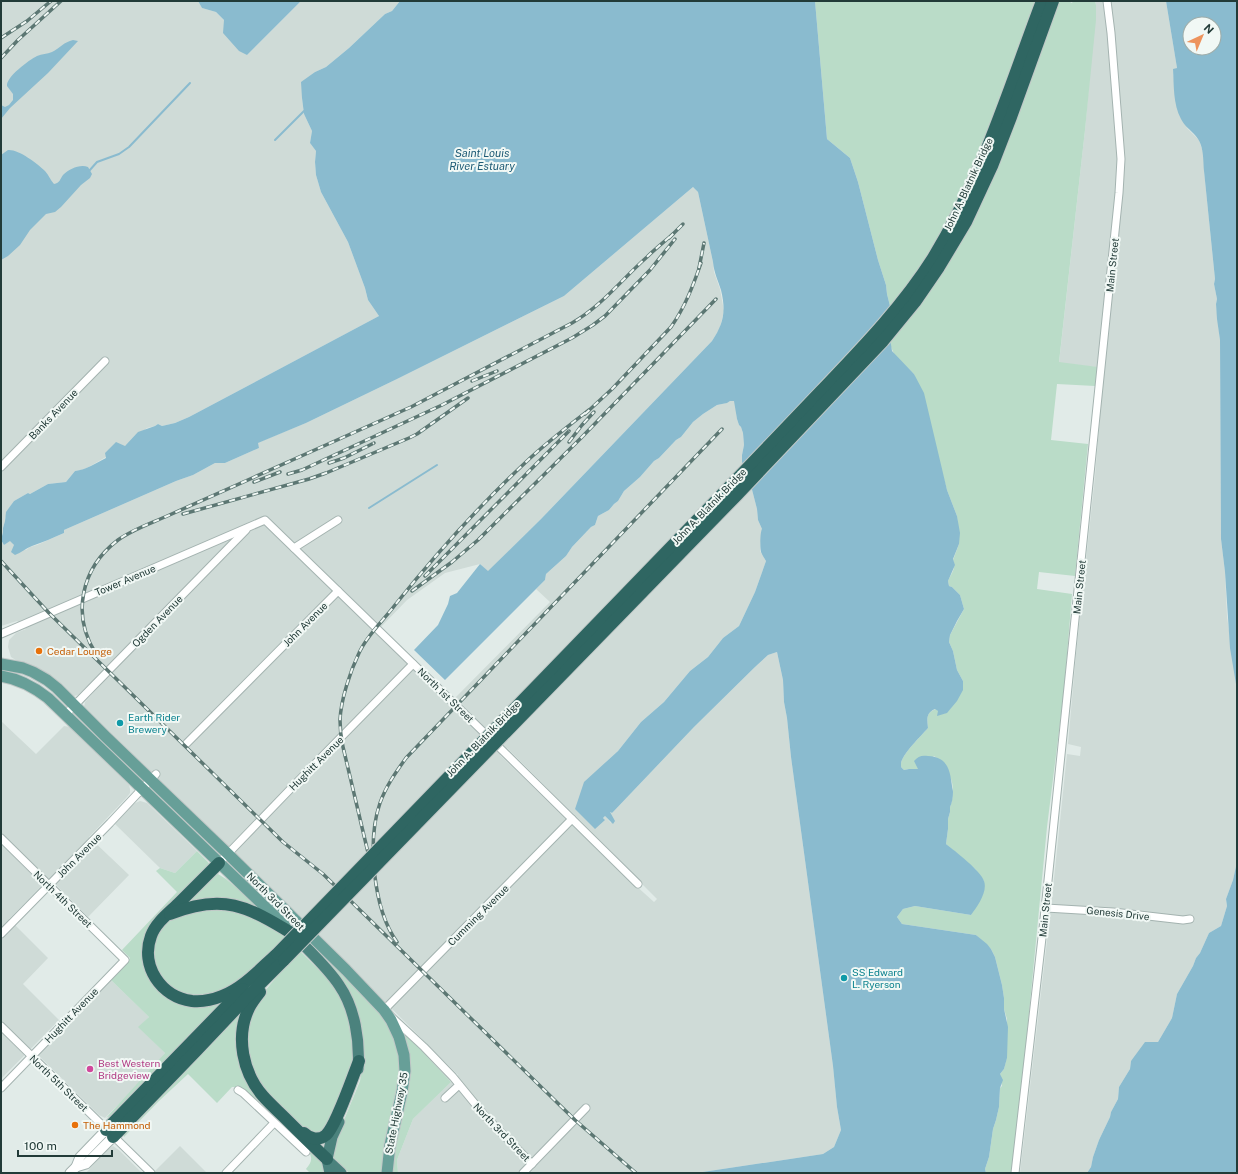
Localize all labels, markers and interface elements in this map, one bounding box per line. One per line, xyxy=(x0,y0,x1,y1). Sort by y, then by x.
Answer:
north arrow xyxy=(1182,16,1222,56)
text: N xyxy=(1202,22,1216,36)
street label: John A. Blatnik Bridge xyxy=(941,135,995,232)
water label: Saint Louis River Estuary xyxy=(449,147,515,172)
street label: Main Street xyxy=(1103,237,1121,293)
street label: Banks Avenue xyxy=(26,386,80,442)
street label: John A. Blatnik Bridge xyxy=(670,465,749,547)
street label: Main Street xyxy=(1070,559,1088,615)
street label: Tower Avenue xyxy=(93,562,158,598)
street label: Ogden Avenue xyxy=(129,592,185,649)
street label: John Avenue xyxy=(280,599,330,649)
place label: Cedar Lounge xyxy=(47,645,112,657)
marker: Cedar Lounge xyxy=(34,646,44,656)
street label: North 1st Street xyxy=(415,665,477,725)
street label: John A. Blatnik Bridge xyxy=(444,697,523,779)
place label: Earth Rider Brewery xyxy=(128,711,180,735)
marker: Earth Rider Brewery xyxy=(115,718,125,728)
street label: Hughitt Avenue xyxy=(286,733,346,793)
street label: John Avenue xyxy=(54,830,104,880)
street label: North 4th Street xyxy=(31,868,95,930)
street label: North 3rd Street xyxy=(245,870,307,932)
street label: Cumming Avenue xyxy=(445,882,511,948)
street label: Main Street xyxy=(1036,882,1054,938)
street label: Genesis Drive xyxy=(1086,904,1150,922)
place label: SS Edward L. Ryerson xyxy=(852,966,903,990)
marker: SS Edward L. Ryerson xyxy=(839,973,849,983)
street label: Hughitt Avenue xyxy=(42,985,101,1045)
street label: North 5th Street xyxy=(27,1052,91,1114)
place label: Best Western Bridgeview xyxy=(98,1057,160,1081)
marker: Best Western Bridgeview xyxy=(85,1064,95,1074)
street label: State Highway 35 xyxy=(382,1071,410,1155)
street label: North 3rd Street xyxy=(471,1100,533,1164)
place label: The Hammond xyxy=(83,1119,151,1131)
marker: The Hammond xyxy=(70,1120,80,1130)
scale bar xyxy=(18,1132,112,1158)
text: 100 m xyxy=(24,1139,57,1153)

